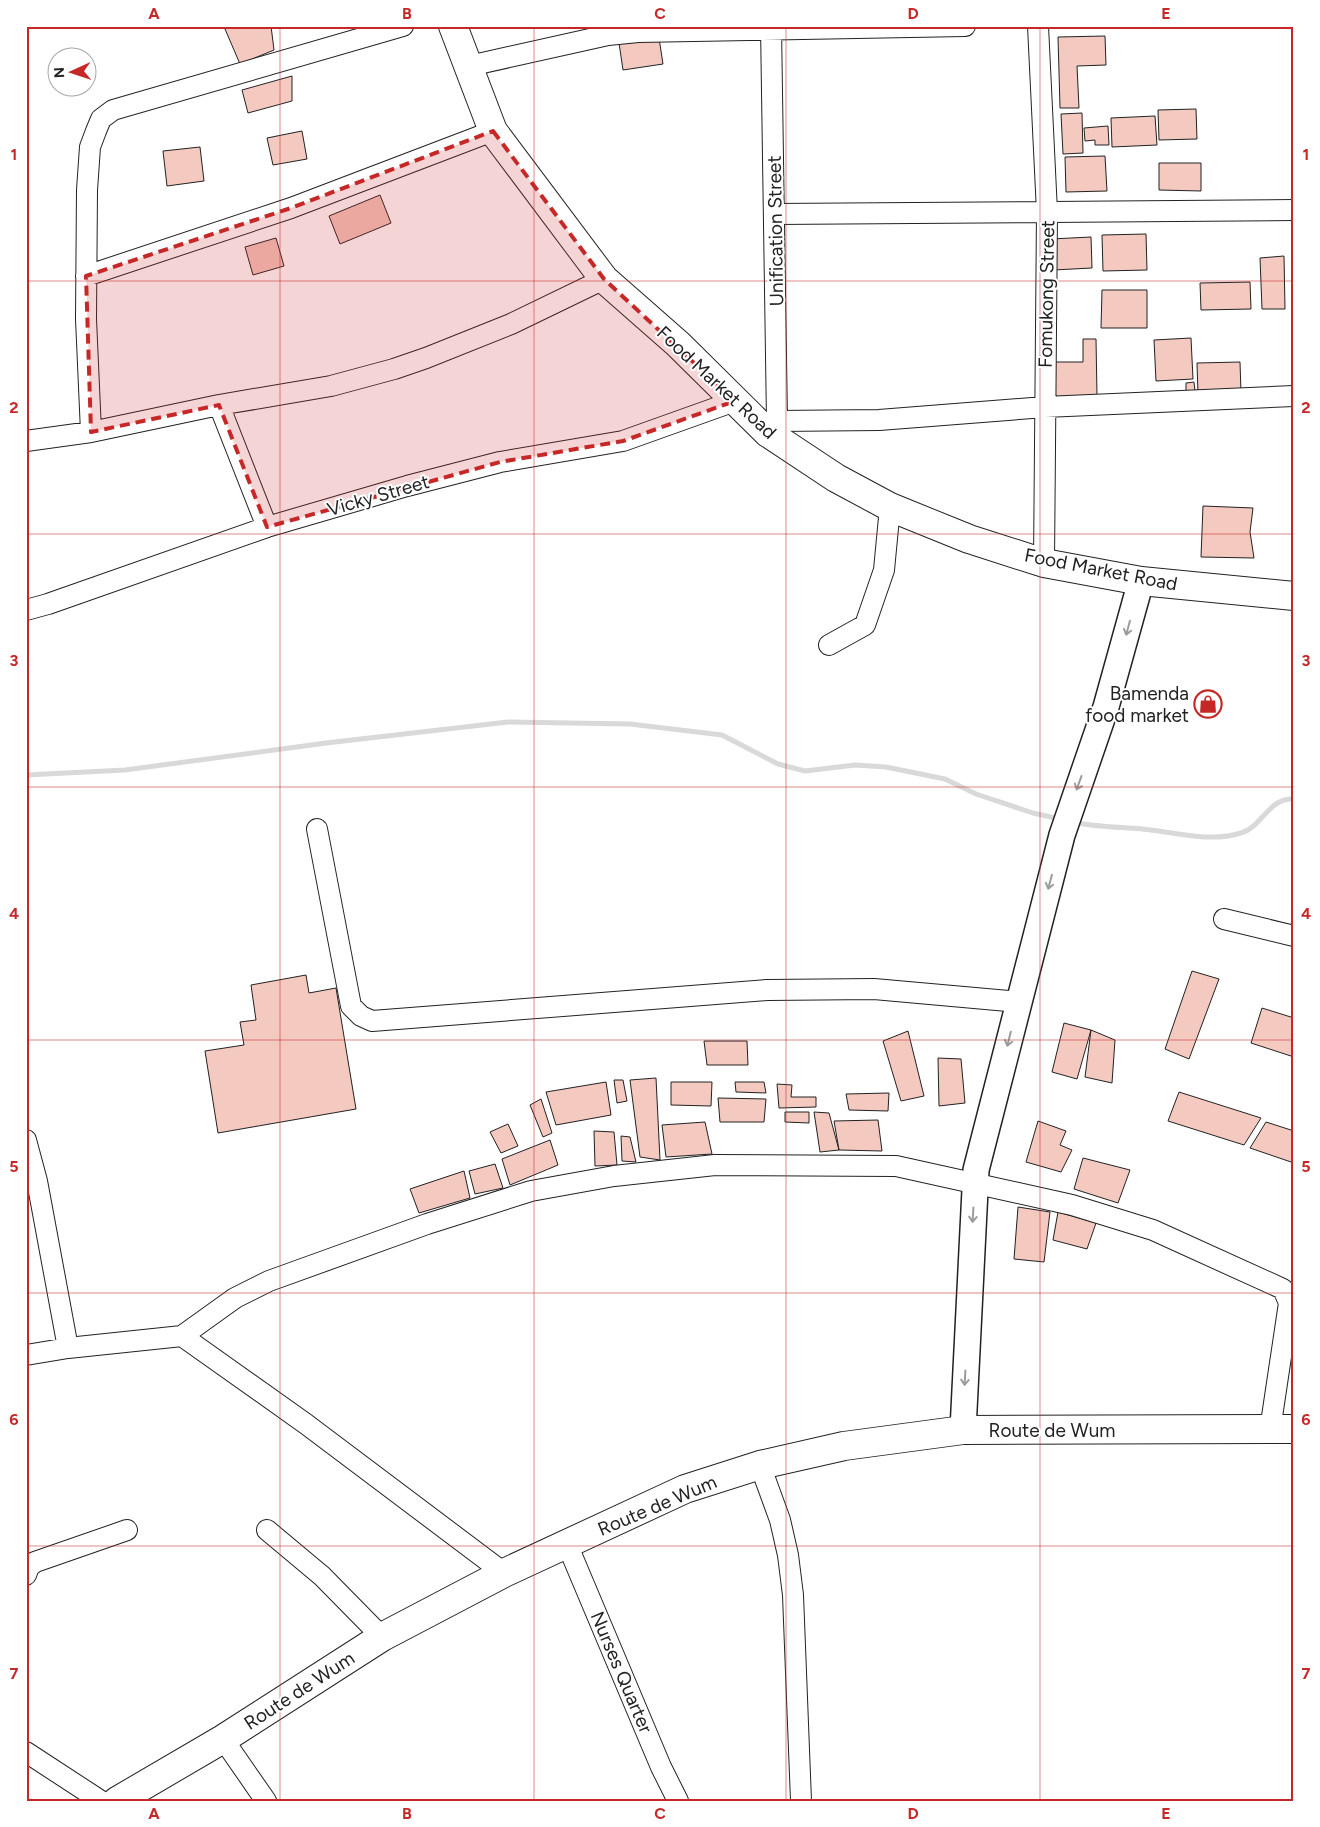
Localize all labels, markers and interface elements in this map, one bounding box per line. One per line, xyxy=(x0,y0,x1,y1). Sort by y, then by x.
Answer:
text: A xyxy=(148,4,160,23)
text: B xyxy=(402,4,412,23)
text: C xyxy=(654,4,666,23)
text: D xyxy=(907,4,919,23)
text: E xyxy=(1161,4,1171,23)
north arrow xyxy=(48,48,98,98)
text: N xyxy=(51,67,68,79)
text: 1 xyxy=(11,145,17,164)
text: 1 xyxy=(1303,145,1309,164)
street label: Unification Street xyxy=(763,155,788,307)
street label: Fomukong Street xyxy=(1034,220,1059,368)
street label: Food Market Road xyxy=(652,321,781,444)
text: 2 xyxy=(9,398,19,417)
text: 2 xyxy=(1301,398,1311,417)
street label: Vicky Street xyxy=(325,470,432,521)
street label: Food Market Road xyxy=(1023,543,1179,596)
one-way arrow xyxy=(1123,620,1132,636)
text: 3 xyxy=(10,651,19,670)
text: 3 xyxy=(1302,651,1311,670)
place label: Bamenda food market xyxy=(1085,682,1189,727)
shop icon: Bamenda food market xyxy=(1193,689,1223,719)
one-way arrow xyxy=(1074,775,1083,790)
one-way arrow xyxy=(1045,874,1054,890)
text: 4 xyxy=(9,904,19,923)
text: 4 xyxy=(1301,904,1311,923)
one-way arrow xyxy=(1004,1031,1013,1047)
text: 5 xyxy=(9,1157,19,1176)
text: 5 xyxy=(1301,1157,1311,1176)
one-way arrow xyxy=(969,1207,978,1223)
one-way arrow xyxy=(961,1369,970,1385)
text: 6 xyxy=(9,1410,19,1429)
text: 6 xyxy=(1301,1410,1311,1429)
street label: Route de Wum xyxy=(989,1419,1115,1442)
street label: Route de Wum xyxy=(594,1470,720,1541)
street label: Nurses Quarter xyxy=(586,1608,658,1737)
street label: Route de Wum xyxy=(240,1646,359,1735)
text: 7 xyxy=(10,1664,19,1683)
text: 7 xyxy=(1302,1664,1311,1683)
text: A xyxy=(148,1804,160,1823)
text: B xyxy=(402,1804,412,1823)
text: C xyxy=(654,1804,666,1823)
text: D xyxy=(907,1804,919,1823)
text: E xyxy=(1161,1804,1171,1823)

